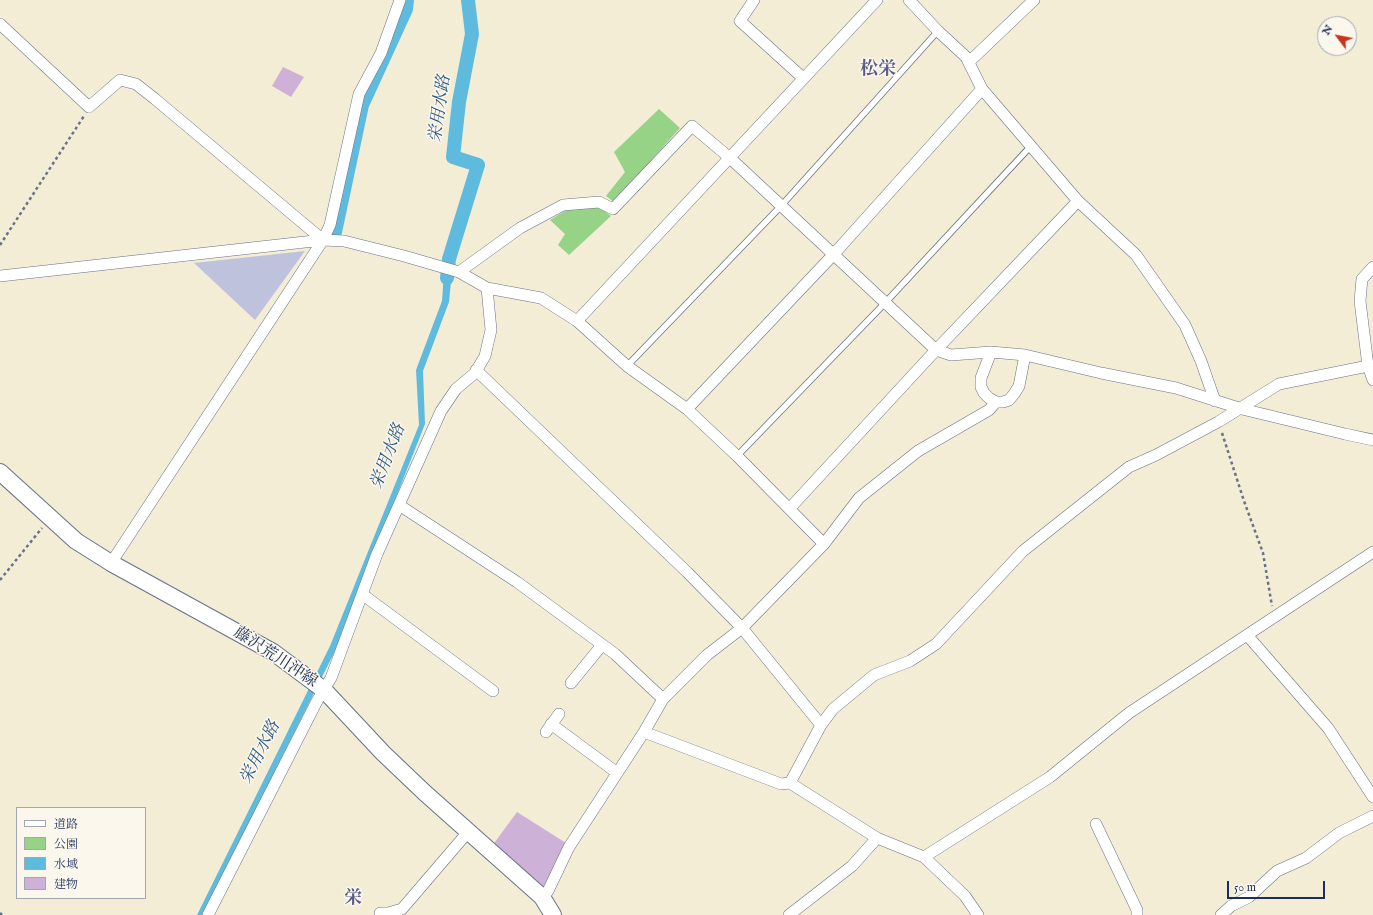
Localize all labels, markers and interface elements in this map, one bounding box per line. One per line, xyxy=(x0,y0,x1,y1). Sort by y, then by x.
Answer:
north arrow xyxy=(1317,16,1357,56)
text: N xyxy=(1319,22,1336,38)
district label: 松栄 xyxy=(860,59,896,81)
water label: 栄用水路 xyxy=(426,74,456,144)
water label: 栄用水路 xyxy=(367,422,411,492)
street label: 藤沢荒川沖線 xyxy=(230,624,320,692)
water label: 栄用水路 xyxy=(236,718,286,788)
legend xyxy=(16,807,146,899)
text: 道路 xyxy=(54,817,78,832)
text: 公園 xyxy=(54,837,78,852)
text: 水域 xyxy=(54,857,78,872)
scale bar xyxy=(1229,873,1327,899)
text: 建物 xyxy=(54,877,78,892)
text: 50 m xyxy=(1234,880,1256,895)
district label: 栄 xyxy=(344,888,362,910)

